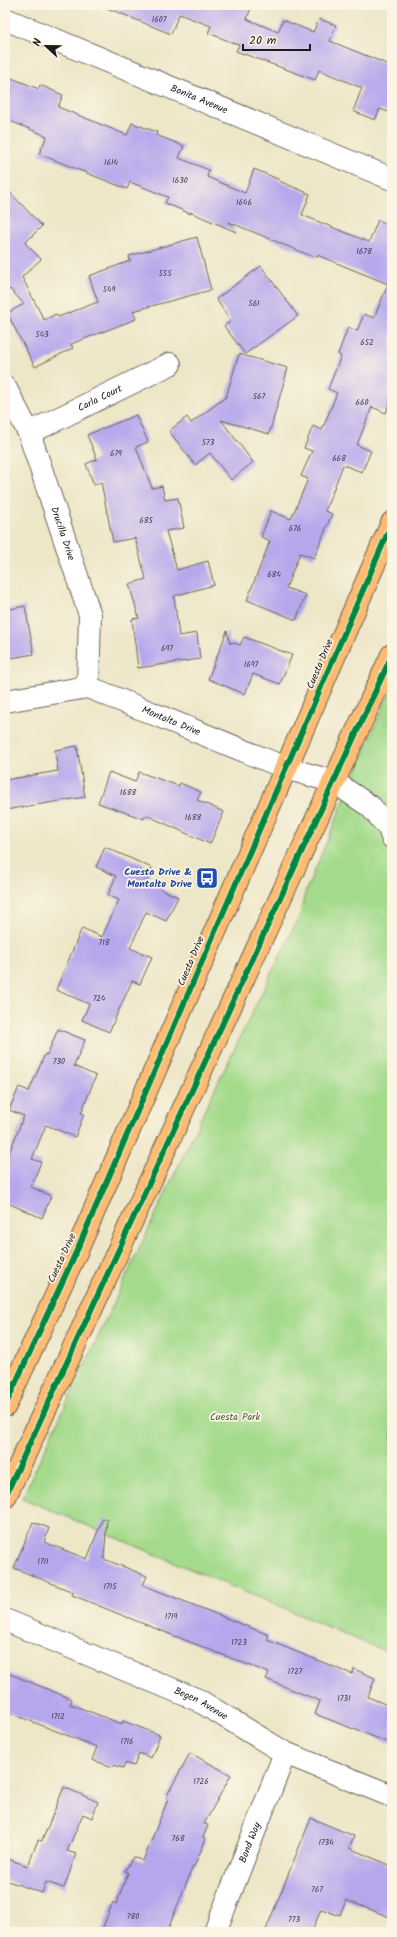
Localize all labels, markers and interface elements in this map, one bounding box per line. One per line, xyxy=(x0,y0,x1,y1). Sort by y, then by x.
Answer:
house number: 1607 xyxy=(152,13,167,26)
north arrow xyxy=(26,26,66,66)
scale bar xyxy=(243,26,310,52)
text: 20 m xyxy=(249,31,277,50)
text: N xyxy=(28,36,47,49)
street label: Bonita Avenue xyxy=(168,80,231,118)
house number: 1614 xyxy=(104,156,119,169)
house number: 1630 xyxy=(172,174,188,187)
house number: 1646 xyxy=(236,196,252,209)
house number: 1678 xyxy=(356,245,372,258)
house number: 555 xyxy=(159,267,172,280)
house number: 549 xyxy=(103,283,115,296)
house number: 561 xyxy=(248,297,260,310)
house number: 543 xyxy=(35,328,49,341)
house number: 652 xyxy=(360,336,374,349)
street label: Carla Court xyxy=(75,381,125,416)
house number: 567 xyxy=(253,390,266,403)
house number: 660 xyxy=(356,396,368,409)
house number: 573 xyxy=(202,436,215,449)
house number: 679 xyxy=(110,447,122,460)
house number: 668 xyxy=(332,452,346,465)
street label: Drucilla Drive xyxy=(46,505,79,563)
house number: 685 xyxy=(139,514,153,527)
house number: 676 xyxy=(289,522,301,535)
house number: 684 xyxy=(267,568,281,581)
street label: Cuesta Drive xyxy=(302,636,338,692)
house number: 697 xyxy=(161,642,173,655)
house number: 1697 xyxy=(244,658,259,671)
street label: Montalto Drive xyxy=(139,702,203,740)
house number: 1688 xyxy=(120,786,136,799)
house number: 1688 xyxy=(185,811,201,824)
place label: Cuesta Drive & Montalto Drive xyxy=(124,864,192,892)
bus stop icon: Cuesta Drive & Montalto Drive xyxy=(194,865,220,891)
street label: Cuesta Drive xyxy=(173,933,209,989)
house number: 718 xyxy=(98,936,110,949)
house number: 724 xyxy=(93,992,106,1005)
house number: 730 xyxy=(53,1055,65,1068)
street label: Cuesta Drive xyxy=(44,1230,81,1285)
park label: Cuesta Park xyxy=(210,1409,260,1425)
house number: 1711 xyxy=(37,1555,49,1568)
house number: 1715 xyxy=(103,1580,117,1593)
house number: 1719 xyxy=(165,1610,177,1623)
house number: 1723 xyxy=(231,1636,247,1649)
house number: 1727 xyxy=(288,1665,303,1678)
street label: Begen Avenue xyxy=(171,1683,231,1725)
house number: 1731 xyxy=(337,1692,351,1705)
house number: 1712 xyxy=(51,1710,65,1723)
house number: 1716 xyxy=(120,1735,134,1748)
house number: 1726 xyxy=(193,1775,209,1788)
street label: Bond Way xyxy=(235,1820,265,1865)
house number: 768 xyxy=(172,1832,185,1845)
house number: 1734 xyxy=(318,1836,334,1849)
house number: 767 xyxy=(311,1883,323,1896)
house number: 780 xyxy=(127,1910,139,1923)
house number: 773 xyxy=(288,1913,300,1926)

